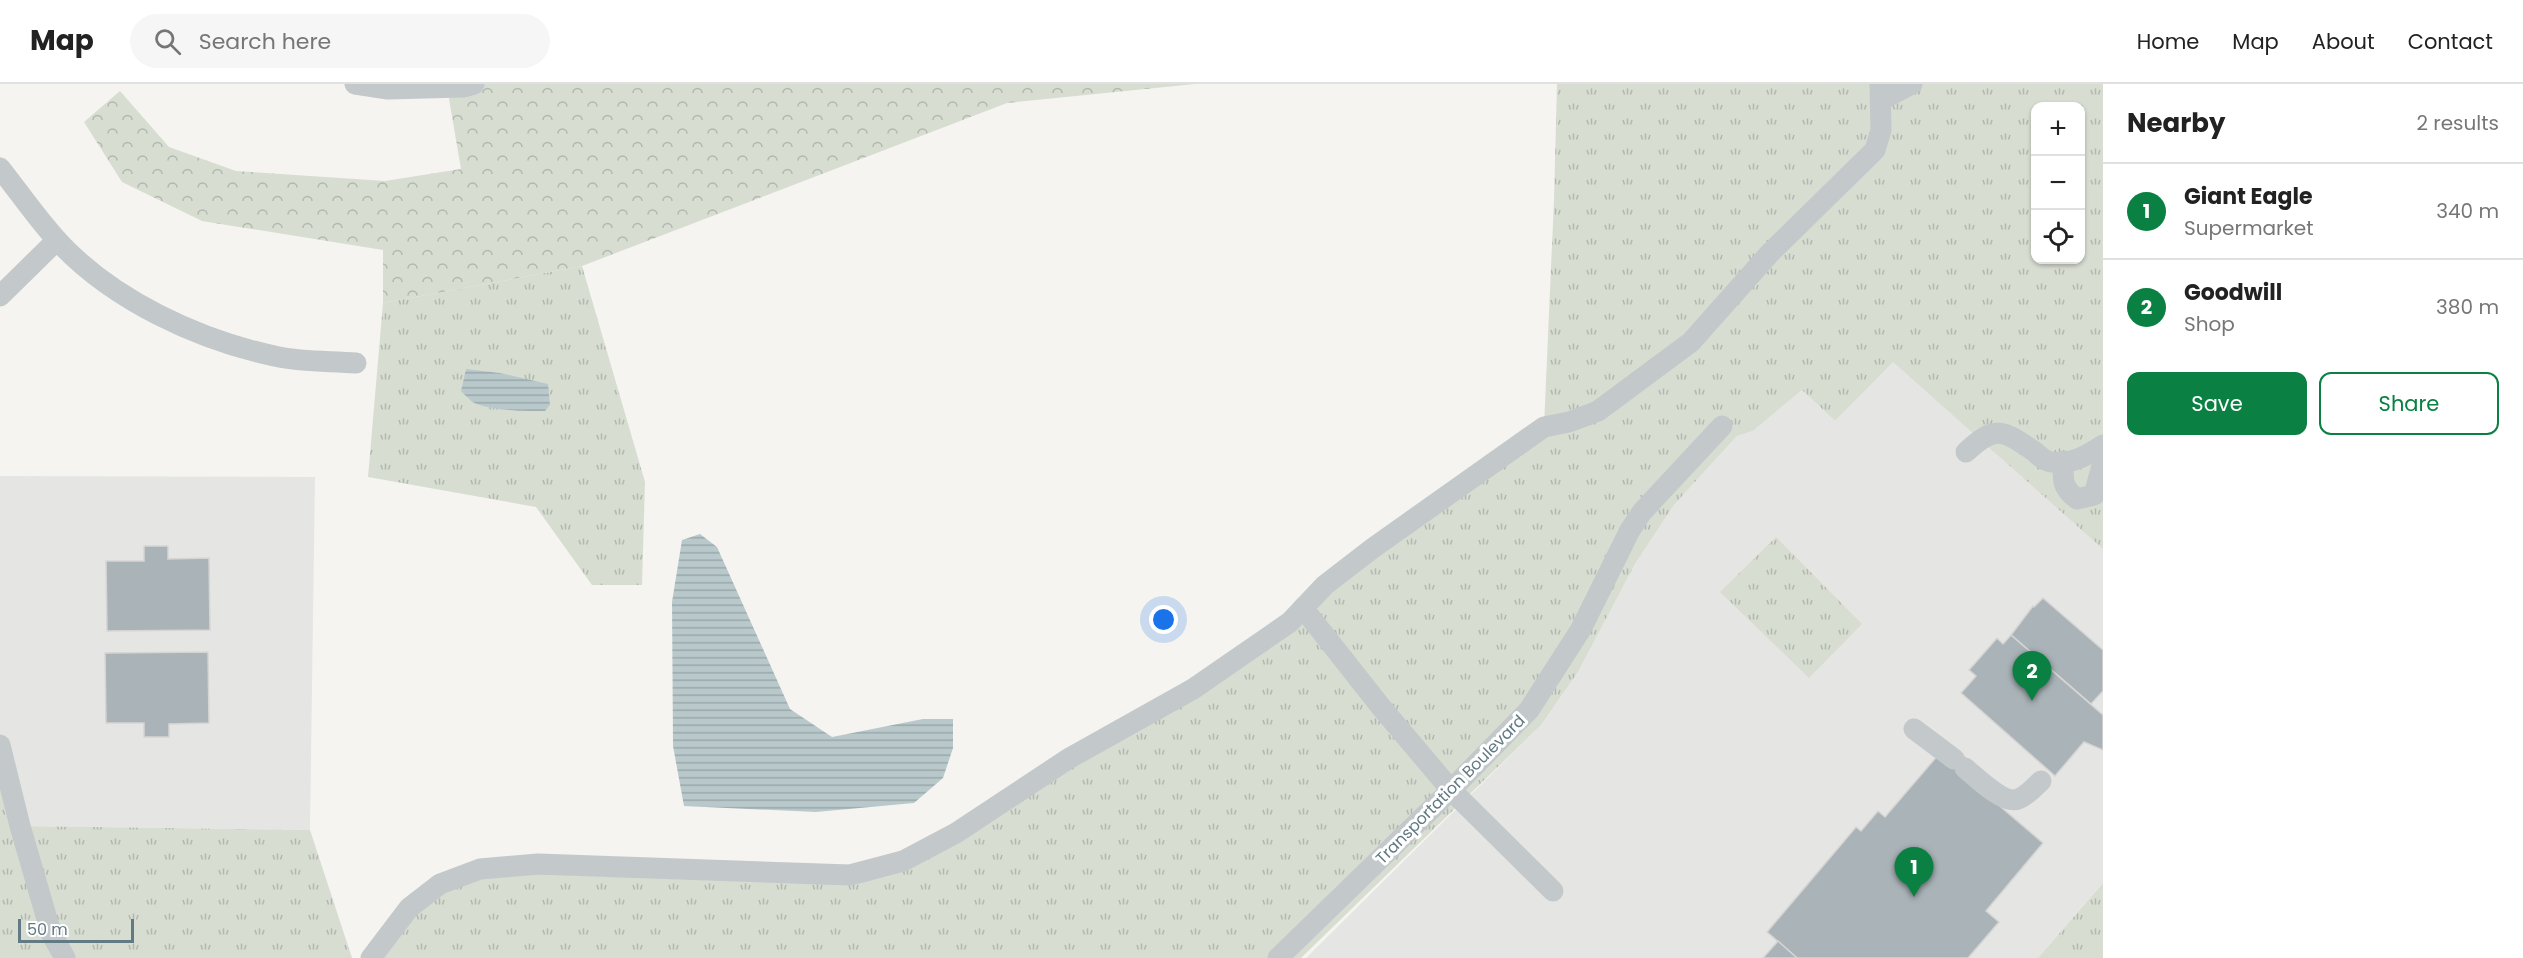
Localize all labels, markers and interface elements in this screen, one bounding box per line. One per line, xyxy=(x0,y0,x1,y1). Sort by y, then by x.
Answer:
search box xyxy=(130,14,550,68)
text: Map xyxy=(30,21,94,60)
icon: search xyxy=(151,25,184,58)
text: Search here xyxy=(199,26,331,57)
text: Home xyxy=(2137,27,2199,56)
text: Map xyxy=(2232,27,2279,56)
text: About xyxy=(2312,27,2375,56)
text: Contact xyxy=(2408,27,2493,56)
map controls xyxy=(2031,102,2085,264)
button: + xyxy=(2031,102,2085,156)
text: Nearby xyxy=(2127,105,2225,141)
text: 2 results xyxy=(2416,109,2499,137)
button: − xyxy=(2031,156,2085,210)
text: Giant Eagle xyxy=(2184,181,2312,212)
text: 1 xyxy=(2143,197,2150,225)
text: 340 m xyxy=(2436,197,2499,225)
button: locate xyxy=(2031,210,2085,264)
text: Supermarket xyxy=(2184,214,2313,242)
text: Goodwill xyxy=(2184,277,2282,308)
text: 2 xyxy=(2141,293,2152,321)
text: 380 m xyxy=(2436,293,2499,321)
text: Shop xyxy=(2184,310,2235,338)
button: Save xyxy=(2127,372,2307,435)
button: Share xyxy=(2319,372,2499,435)
your location xyxy=(1149,605,1178,634)
pin: 2 xyxy=(2012,652,2052,701)
street label: Transportation Boulevard xyxy=(1370,709,1530,869)
pin: 1 xyxy=(1894,848,1934,897)
scale bar xyxy=(18,916,134,944)
text: 50 m xyxy=(27,918,68,941)

